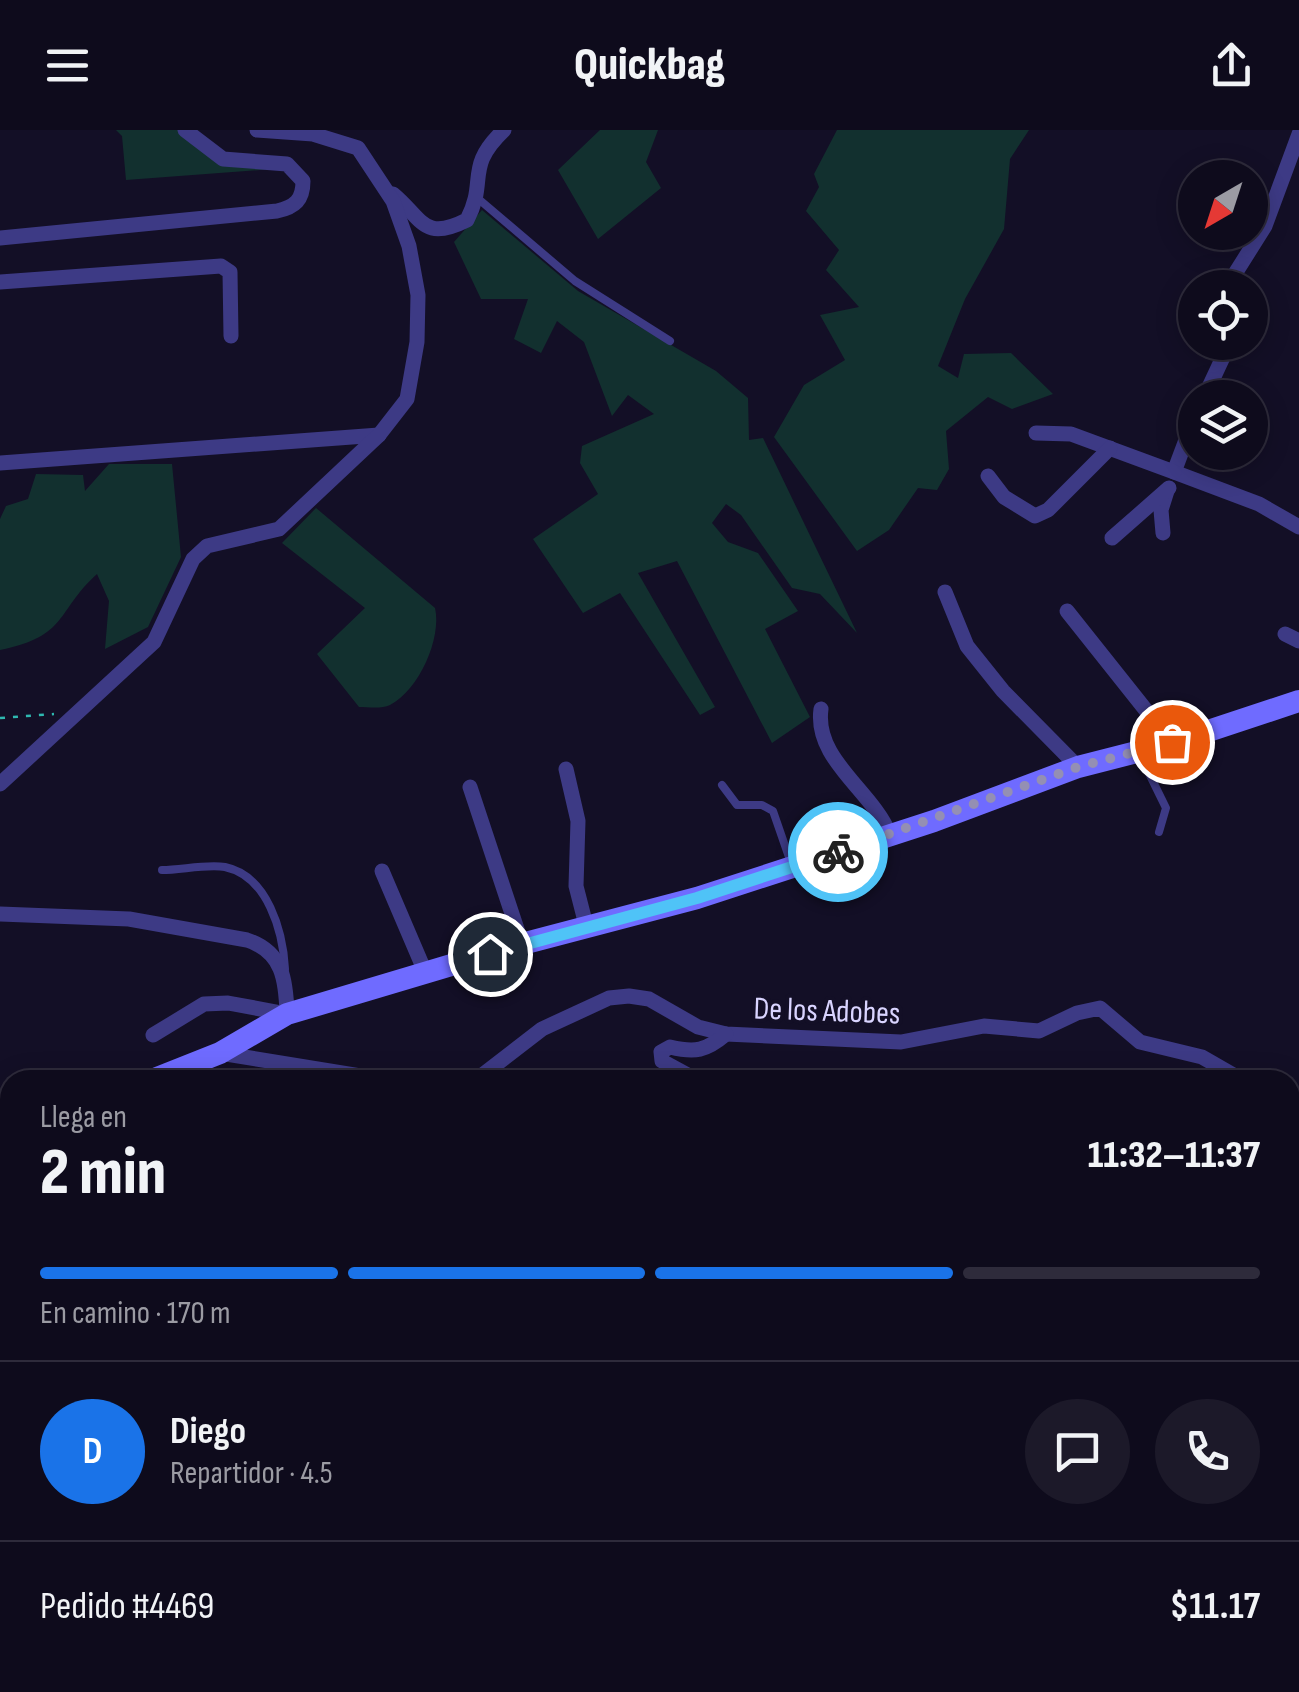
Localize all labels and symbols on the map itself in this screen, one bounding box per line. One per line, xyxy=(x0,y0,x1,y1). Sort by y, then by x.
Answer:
north arrow xyxy=(1178,160,1268,250)
pin xyxy=(1130,700,1215,785)
courier xyxy=(788,802,888,902)
pin xyxy=(448,912,533,997)
street label: De los Adobes xyxy=(753,989,901,1034)

